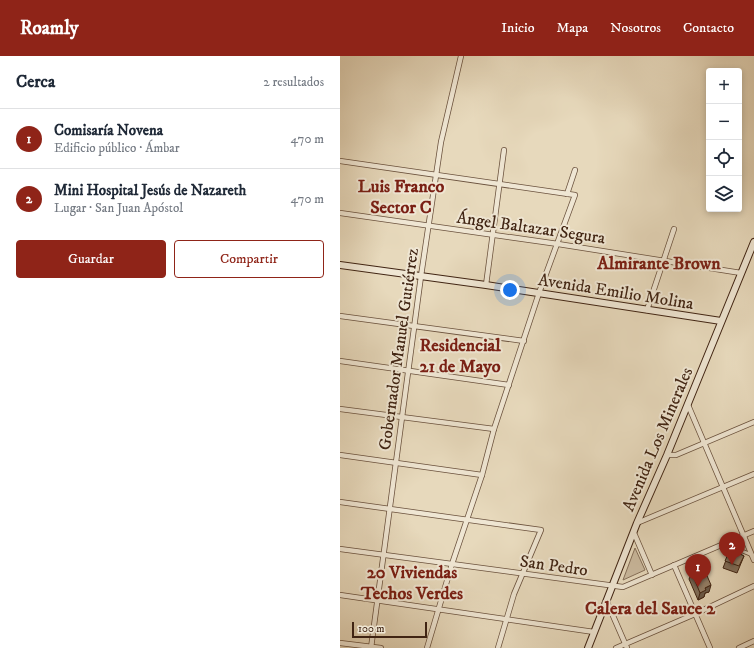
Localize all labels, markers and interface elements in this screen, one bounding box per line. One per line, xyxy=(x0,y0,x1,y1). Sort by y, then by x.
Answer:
text: Roamly xyxy=(20,17,79,40)
text: Inicio xyxy=(501,19,534,37)
text: Mapa xyxy=(556,19,588,37)
text: Nosotros xyxy=(610,19,661,37)
text: Contacto xyxy=(683,19,734,37)
map controls xyxy=(706,68,742,212)
button: + xyxy=(706,68,742,104)
text: Cerca xyxy=(16,71,55,93)
text: 2 resultados xyxy=(263,74,324,90)
button: − xyxy=(706,104,742,140)
text: Comisaría Novena xyxy=(54,121,163,140)
text: 1 xyxy=(27,131,31,147)
text: 470 m xyxy=(291,131,324,147)
text: Edificio público · Ámbar xyxy=(54,140,180,156)
button: locate xyxy=(706,140,742,176)
district label: Luis Franco Sector C xyxy=(358,176,445,219)
button: layers xyxy=(706,176,742,212)
text: Mini Hospital Jesús de Nazareth xyxy=(54,181,246,200)
text: 2 xyxy=(26,191,32,207)
text: 470 m xyxy=(291,191,324,207)
text: Lugar · San Juan Apóstol xyxy=(54,200,183,216)
street label: Ángel Baltazar Segura xyxy=(455,206,608,249)
button: Guardar xyxy=(16,240,166,278)
button: Compartir xyxy=(174,240,324,278)
street label: Gobernador Manuel Gutiérrez xyxy=(374,246,424,452)
district label: Almirante Brown xyxy=(596,253,721,275)
street label: Avenida Emilio Molina xyxy=(536,269,696,315)
your location xyxy=(500,280,520,300)
district label: Residencial 21 de Mayo xyxy=(419,335,501,378)
street label: Avenida Los Minerales xyxy=(618,364,698,515)
pin: 2 xyxy=(719,532,745,565)
street label: San Pedro xyxy=(518,550,589,582)
pin: 1 xyxy=(685,554,711,587)
district label: 20 Viviendas Techos Verdes xyxy=(360,562,463,605)
district label: Calera del Sauce 2 xyxy=(585,598,716,620)
scale bar xyxy=(352,620,427,639)
text: 100 m xyxy=(358,622,384,636)

